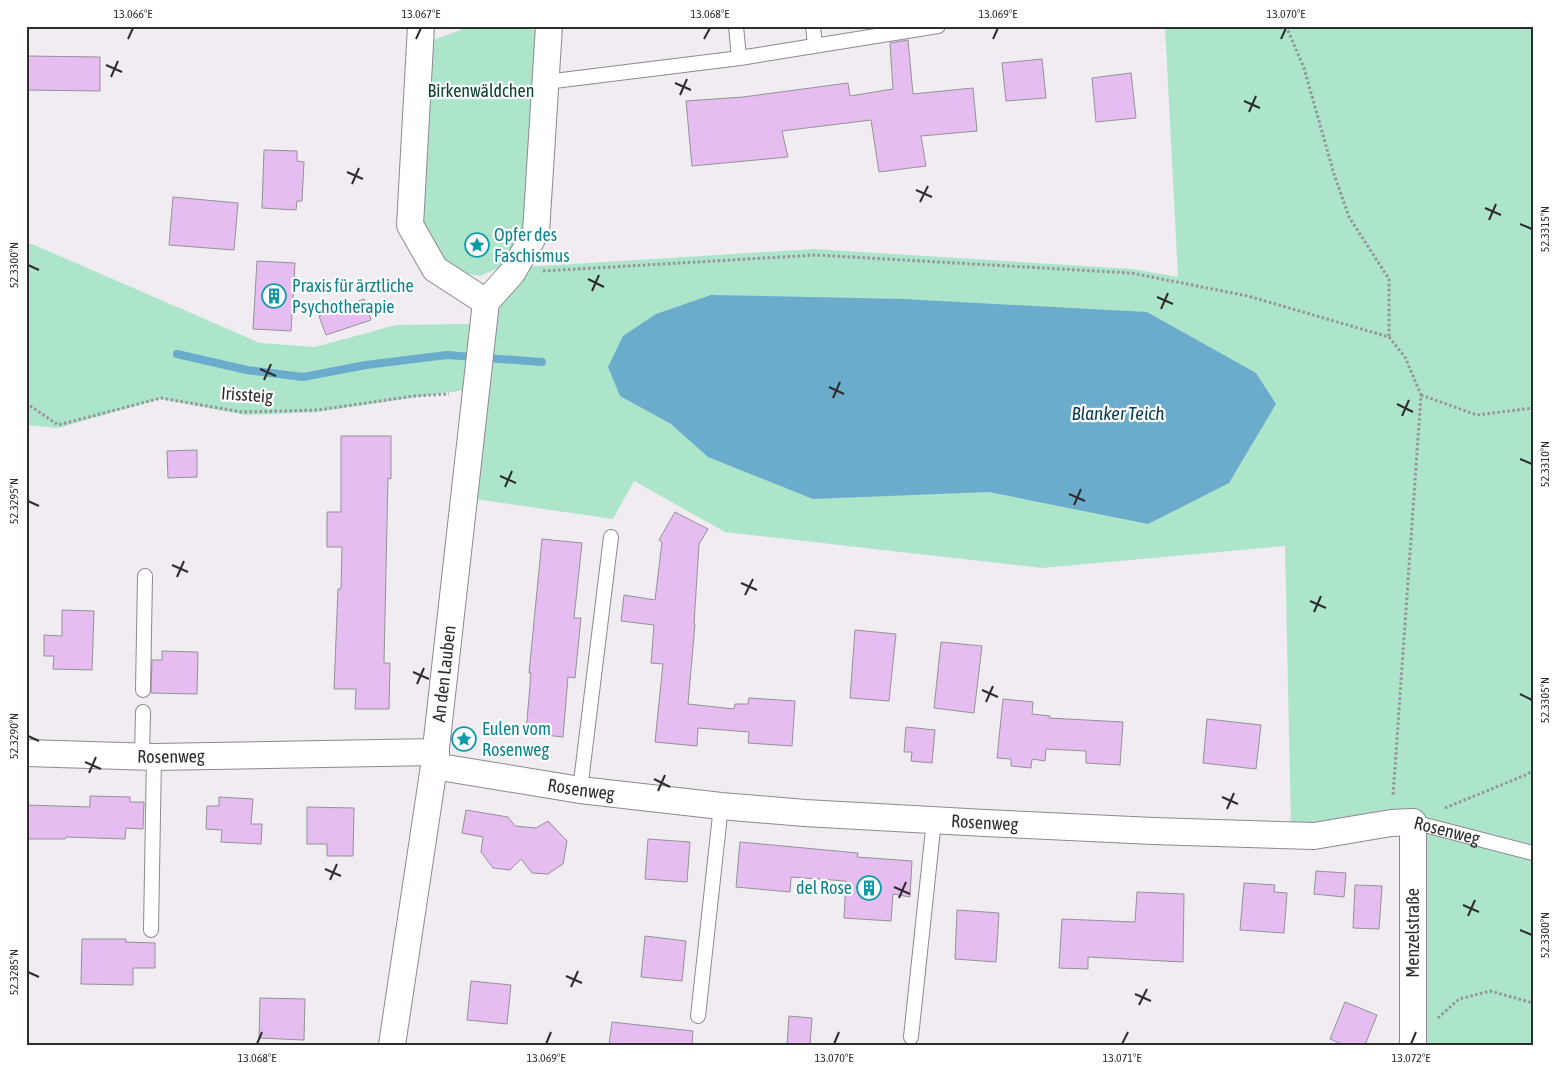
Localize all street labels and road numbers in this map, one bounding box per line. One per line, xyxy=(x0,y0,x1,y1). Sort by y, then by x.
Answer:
street label: Irissteig xyxy=(220,382,274,407)
street label: An den Lauben xyxy=(428,624,460,723)
street label: Rosenweg xyxy=(137,745,205,767)
street label: Rosenweg xyxy=(546,774,616,804)
street label: Rosenweg xyxy=(950,810,1019,835)
street label: Rosenweg xyxy=(1412,812,1482,849)
street label: Menzelstraße xyxy=(1402,888,1423,978)

